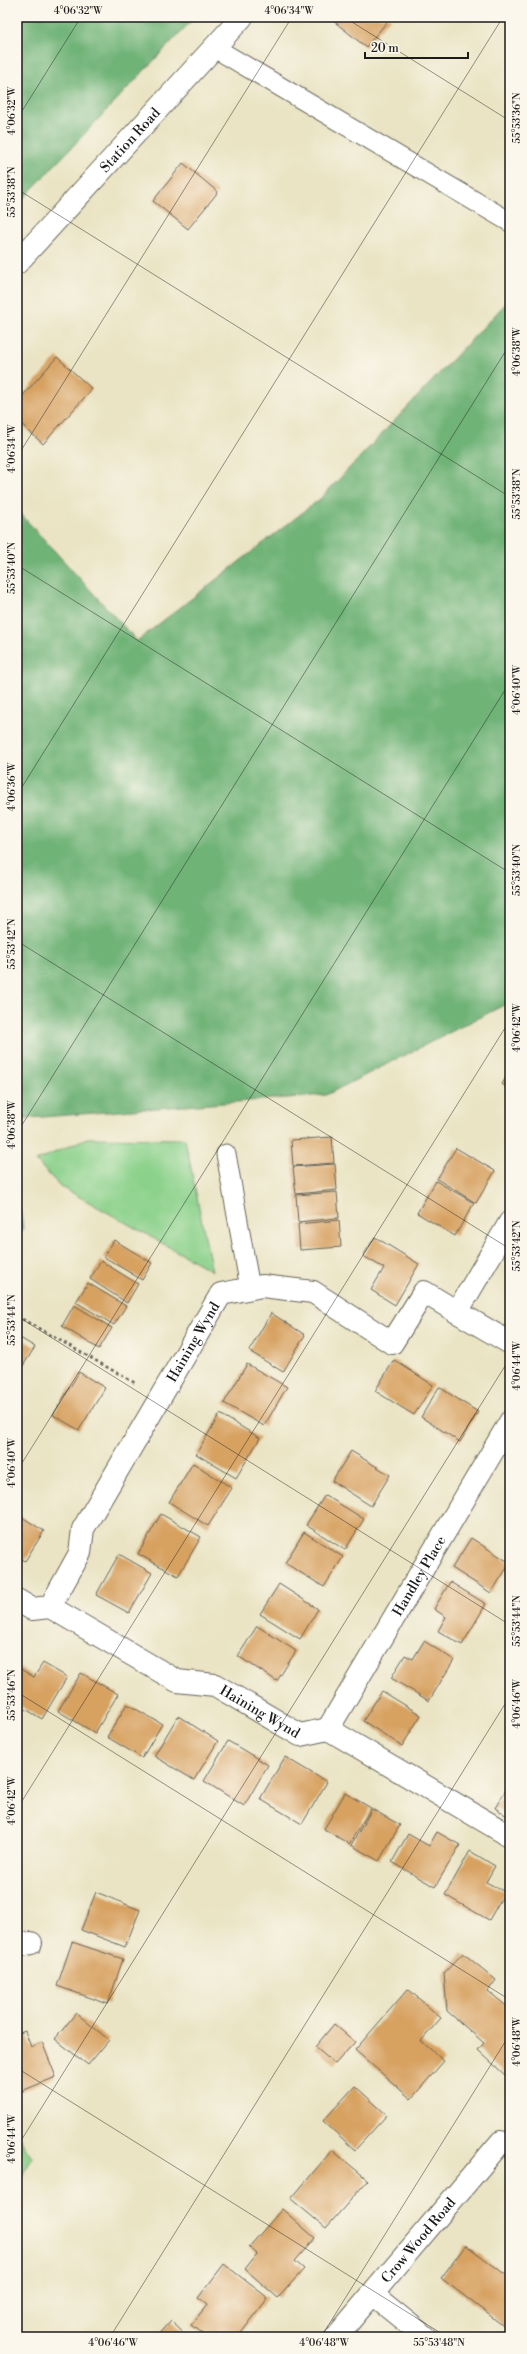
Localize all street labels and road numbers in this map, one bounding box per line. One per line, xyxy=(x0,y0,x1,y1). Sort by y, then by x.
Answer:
street label: Station Road xyxy=(96,104,165,177)
street label: Haining Wynd xyxy=(163,1299,224,1386)
street label: Handley Place xyxy=(389,1533,450,1620)
street label: Haining Wynd xyxy=(216,1682,303,1743)
street label: Crow Wood Road xyxy=(378,2194,460,2287)

